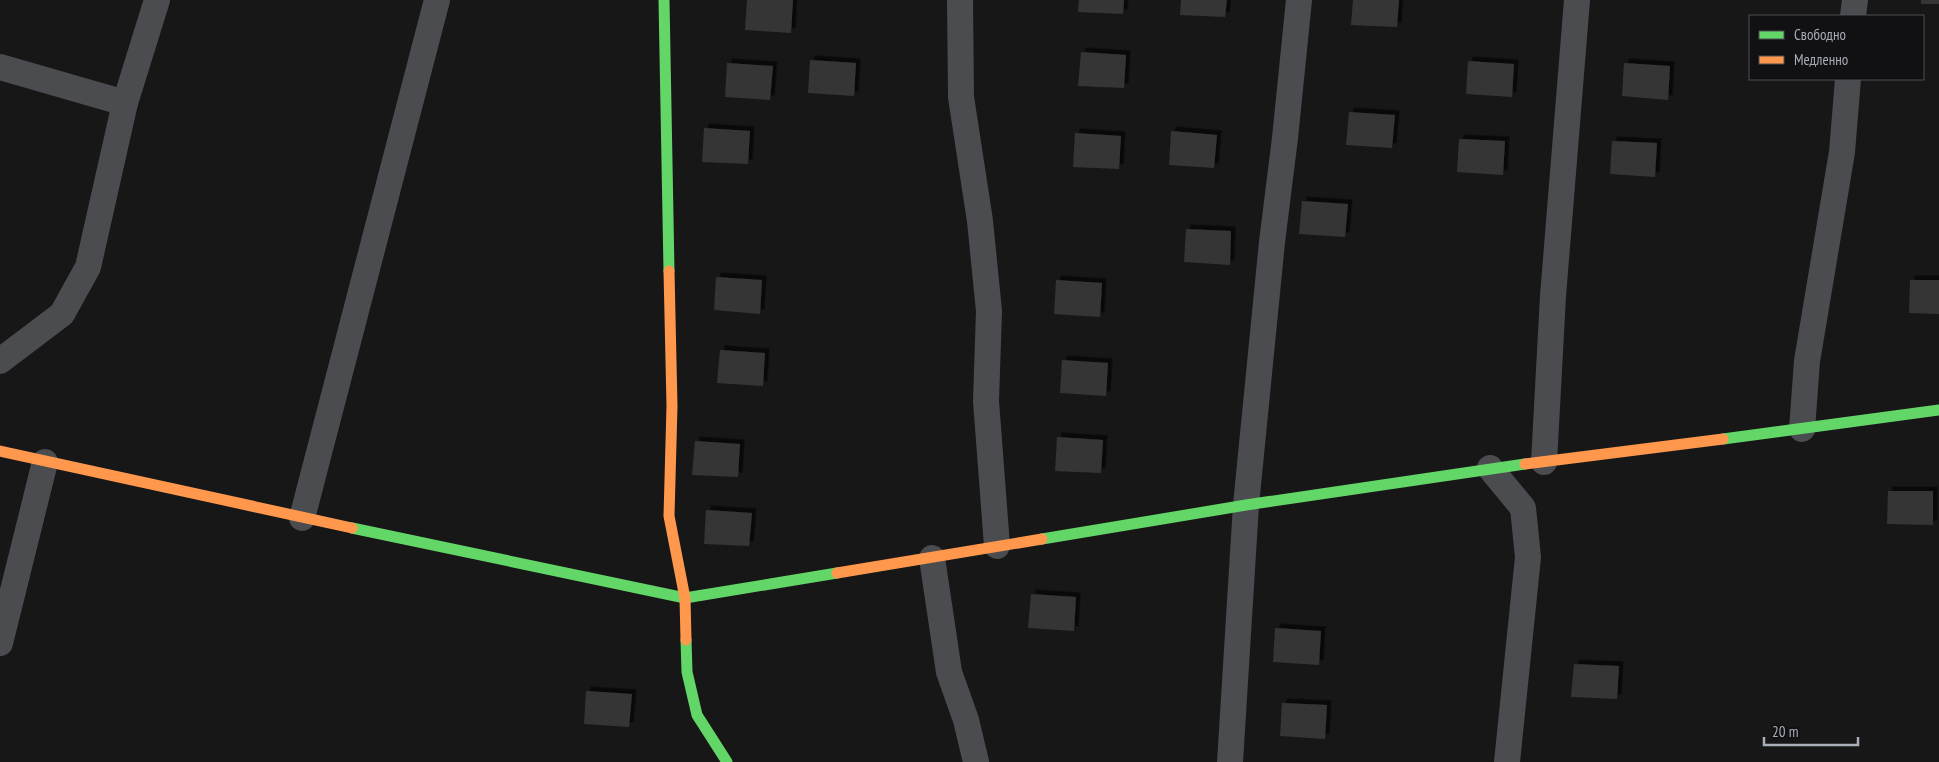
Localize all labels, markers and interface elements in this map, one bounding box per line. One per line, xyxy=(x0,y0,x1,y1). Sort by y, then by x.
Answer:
legend xyxy=(1749,15,1924,80)
text: Свободно xyxy=(1794,25,1846,44)
text: Медленно xyxy=(1794,50,1848,69)
scale bar xyxy=(1764,714,1858,746)
text: 20 m xyxy=(1772,722,1798,741)

